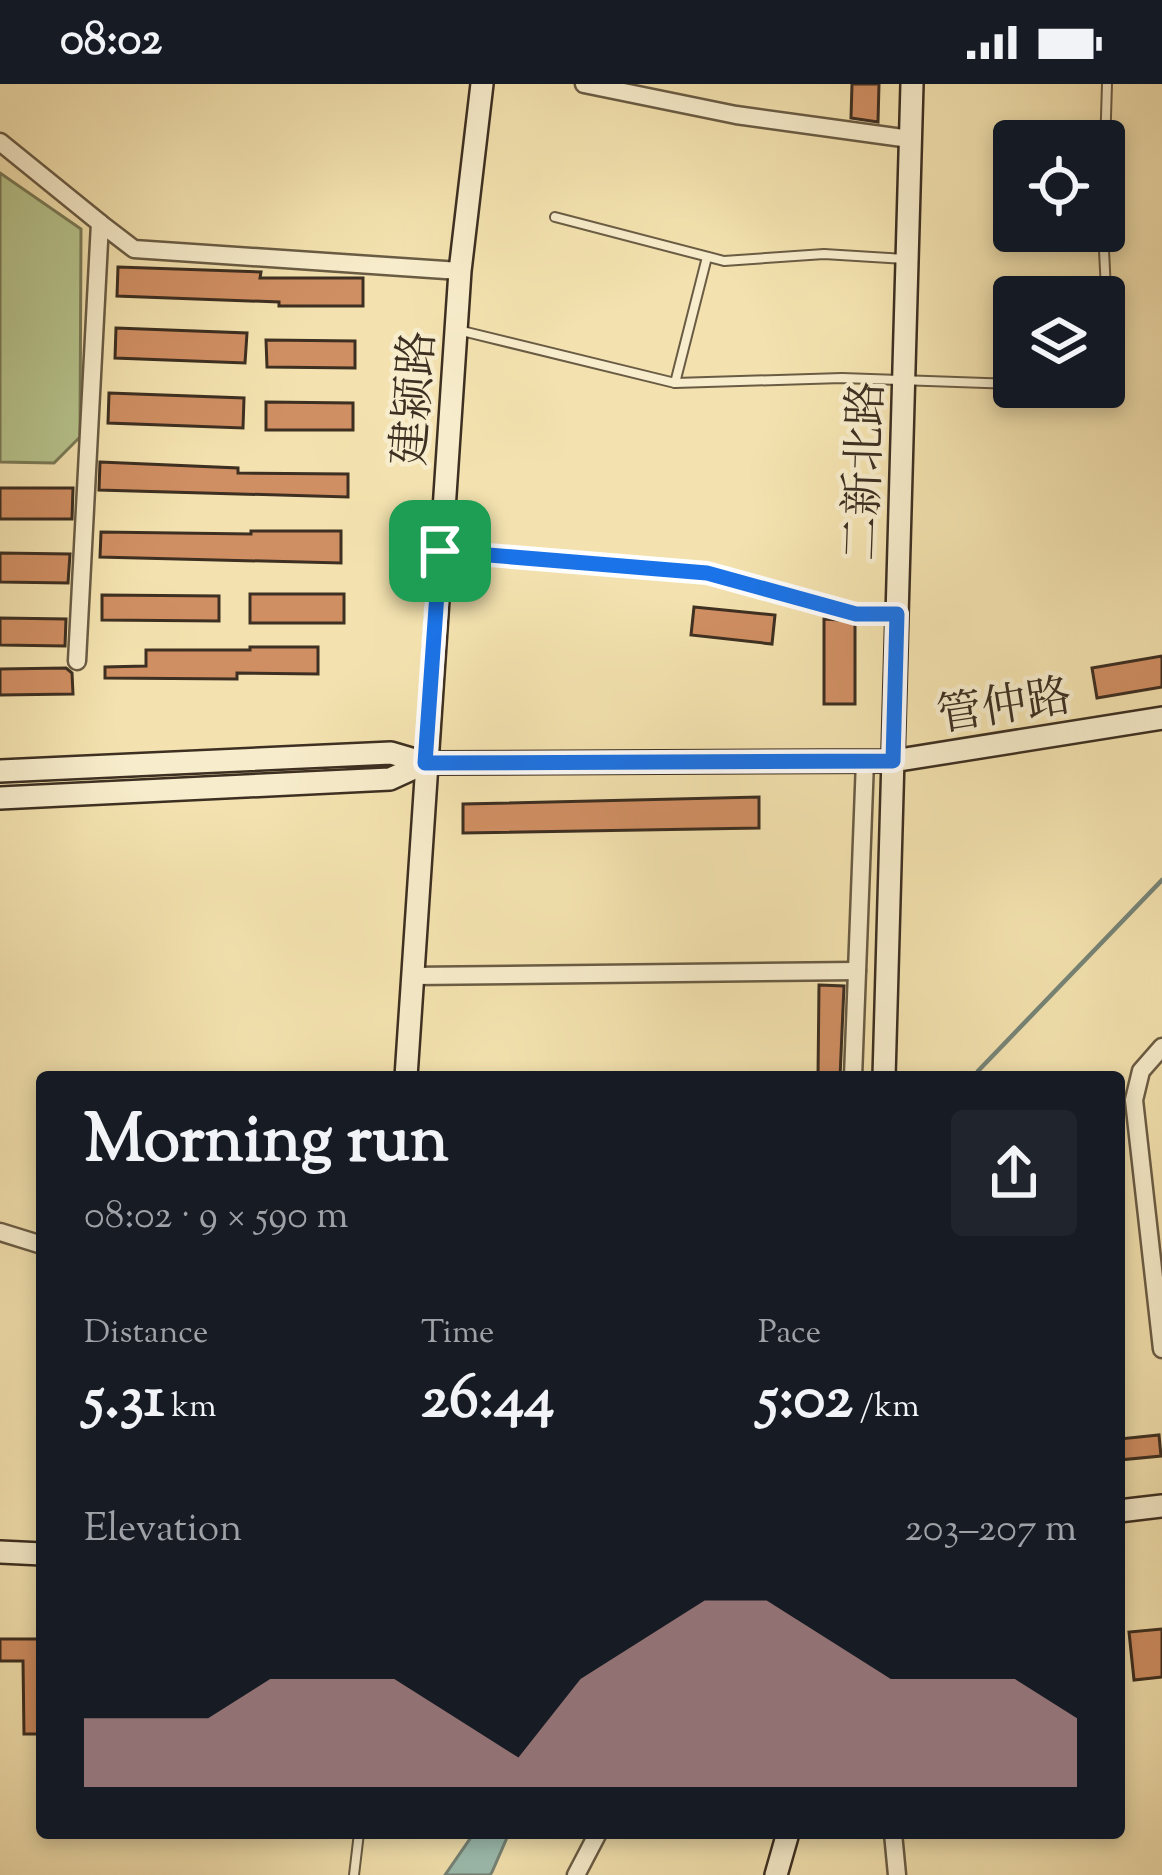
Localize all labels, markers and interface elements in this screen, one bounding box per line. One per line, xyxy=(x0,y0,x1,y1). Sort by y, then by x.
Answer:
text: 08:02 xyxy=(60,10,162,75)
map controls xyxy=(993,120,1125,408)
button: locate xyxy=(993,120,1125,252)
button: layers xyxy=(993,276,1125,408)
street label: 建颍路 xyxy=(380,329,455,468)
street label: 二新北路 xyxy=(832,380,903,562)
pin xyxy=(389,500,491,602)
icon: arrive xyxy=(407,518,473,584)
street label: 管仲路 xyxy=(933,667,1077,752)
text: Morning run xyxy=(84,1097,449,1192)
button: share xyxy=(951,1110,1077,1236)
text: 08:02 · 9 × 590 m xyxy=(84,1190,348,1246)
text: Distance xyxy=(84,1310,208,1358)
text: Time xyxy=(421,1310,494,1358)
text: Pace xyxy=(758,1310,821,1358)
text: 5.31 xyxy=(84,1358,164,1445)
text: 26:44 xyxy=(421,1358,554,1445)
text: 5:02 xyxy=(758,1358,853,1445)
text: km xyxy=(164,1384,217,1432)
text: /km xyxy=(853,1384,919,1432)
text: Elevation xyxy=(84,1503,242,1559)
text: 203–207 m xyxy=(905,1503,1077,1559)

